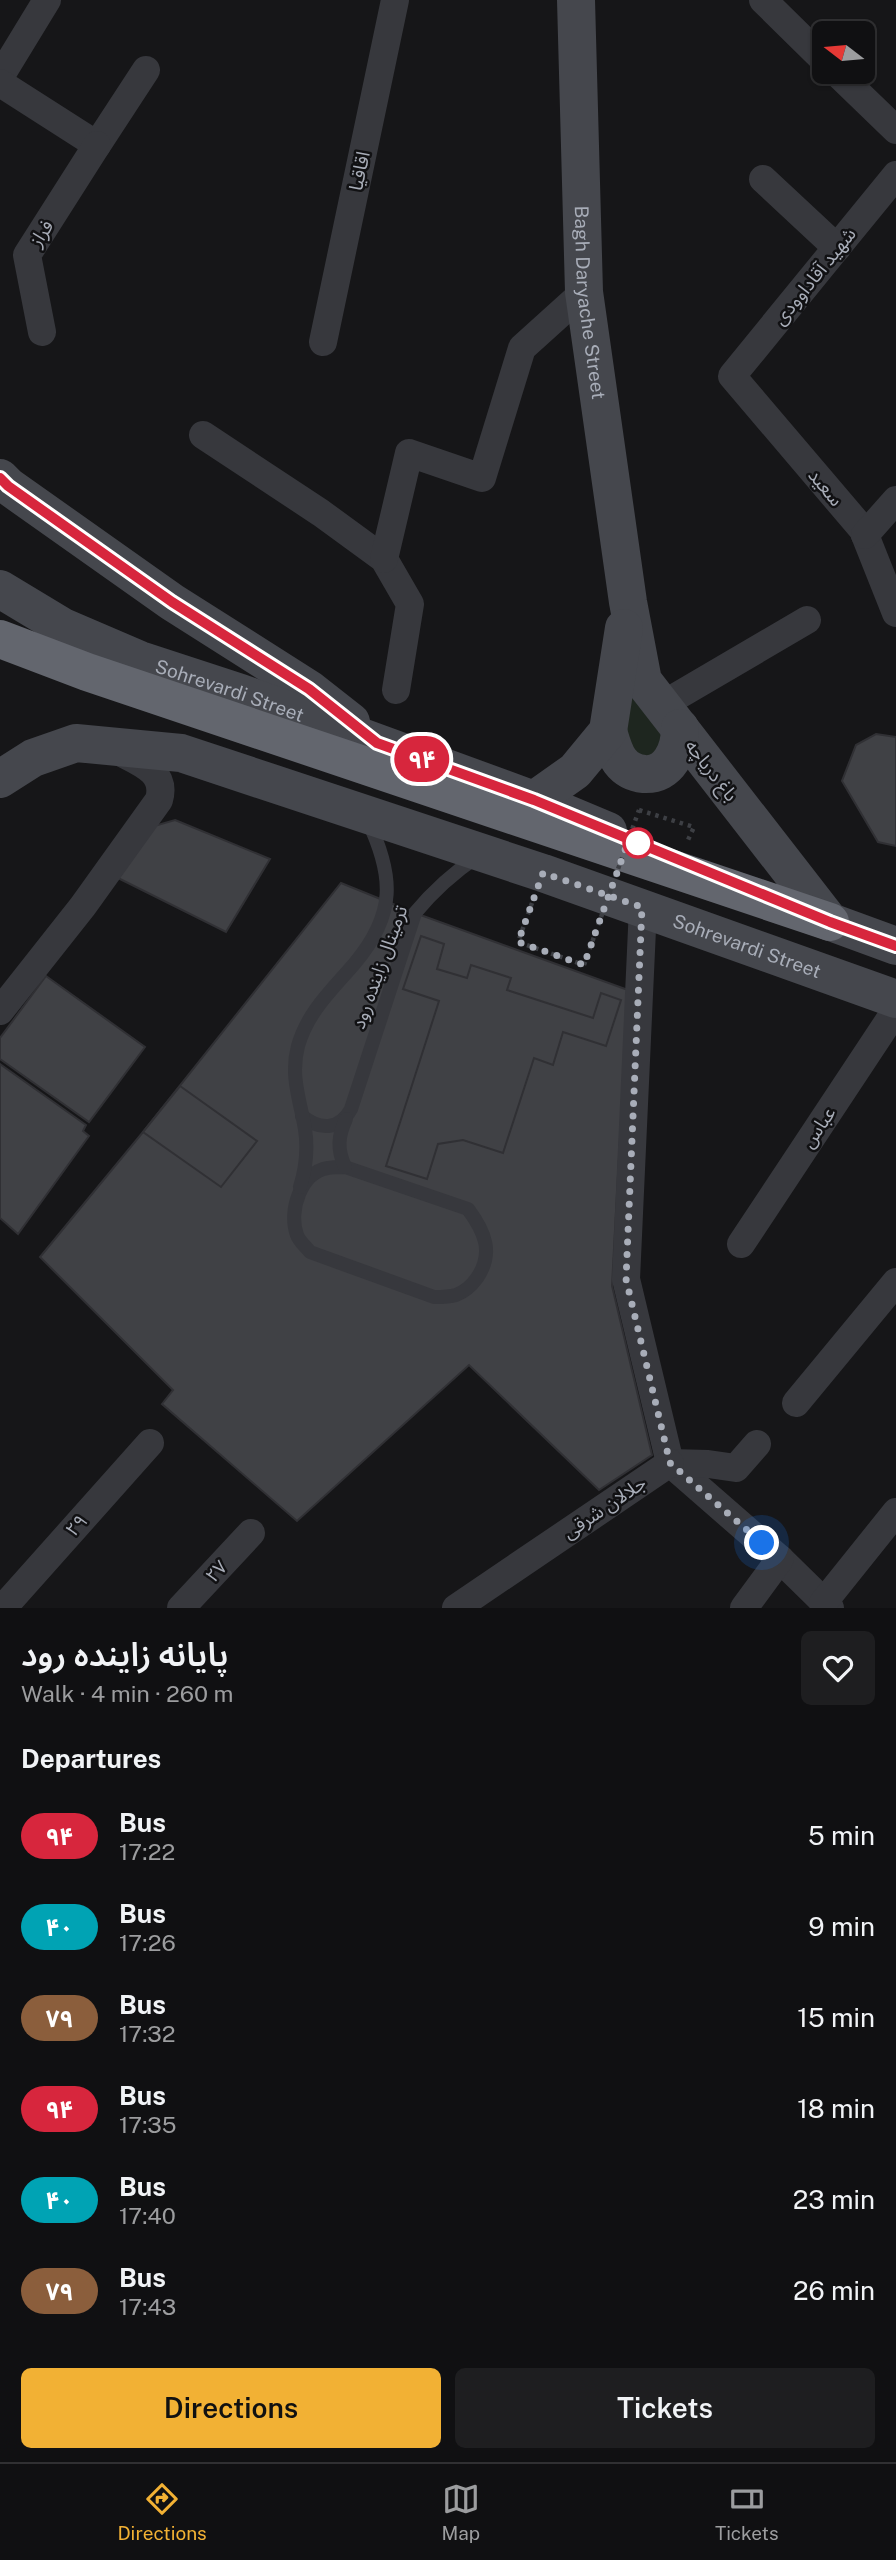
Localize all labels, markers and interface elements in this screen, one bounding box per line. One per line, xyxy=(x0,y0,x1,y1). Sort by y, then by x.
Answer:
north arrow xyxy=(812,21,875,84)
map controls xyxy=(812,21,875,84)
street label: اقاقیا xyxy=(344,149,374,193)
street label: Bagh Daryache Street xyxy=(571,205,610,401)
street label: فراز xyxy=(24,216,58,252)
street label: شهید آقاداوودی xyxy=(768,223,861,330)
street label: سعید xyxy=(804,464,848,510)
street label: Sohrevardi Street xyxy=(152,655,307,726)
street label: باغ دریاچه xyxy=(679,735,743,807)
line badge: ۹۴ xyxy=(390,736,453,782)
text: ۹۴ xyxy=(408,745,436,773)
unlabelled marker xyxy=(623,828,653,858)
street label: ترمینال زاینده رود xyxy=(347,902,412,1032)
street label: Sohrevardi Street xyxy=(670,909,824,982)
street label: عباس xyxy=(796,1102,840,1152)
street label: جلالان شرقی xyxy=(558,1471,650,1544)
street label: ۲۹ xyxy=(61,1510,91,1540)
your location xyxy=(744,1525,779,1560)
street label: ۲۷ xyxy=(201,1555,232,1586)
button: heart xyxy=(801,1631,875,1705)
text: پایانه زاینده رود xyxy=(21,1635,229,1673)
text: Walk · 4 min · 260 m xyxy=(21,1680,234,1707)
text: Departures xyxy=(21,1743,161,1774)
text: Bus xyxy=(119,1807,166,1838)
text: 5 min xyxy=(808,1820,875,1851)
text: ۹۴ xyxy=(46,1822,73,1850)
text: 17:22 xyxy=(119,1838,175,1865)
text: Bus xyxy=(119,1898,166,1929)
text: 9 min xyxy=(808,1911,875,1942)
text: ۴۰ xyxy=(46,1913,73,1941)
text: 17:26 xyxy=(119,1929,176,1956)
text: Bus xyxy=(119,1989,166,2020)
text: 15 min xyxy=(797,2002,875,2033)
text: ۷۹ xyxy=(46,2004,73,2032)
text: 17:32 xyxy=(119,2020,176,2047)
text: Bus xyxy=(119,2080,166,2111)
text: 18 min xyxy=(797,2093,875,2124)
text: ۹۴ xyxy=(46,2095,73,2123)
text: 17:35 xyxy=(119,2111,177,2138)
text: Bus xyxy=(119,2171,166,2202)
text: 23 min xyxy=(793,2184,875,2215)
text: ۴۰ xyxy=(46,2186,73,2214)
text: 17:40 xyxy=(119,2202,176,2229)
text: Bus xyxy=(119,2262,166,2293)
text: 26 min xyxy=(793,2275,875,2306)
text: ۷۹ xyxy=(46,2277,73,2305)
text: 17:43 xyxy=(119,2293,176,2320)
button: Directions xyxy=(21,2368,441,2448)
button: Tickets xyxy=(455,2368,875,2448)
tab: Directions xyxy=(117,2480,207,2544)
tab: Map xyxy=(441,2480,480,2544)
tab: Tickets xyxy=(715,2480,779,2544)

